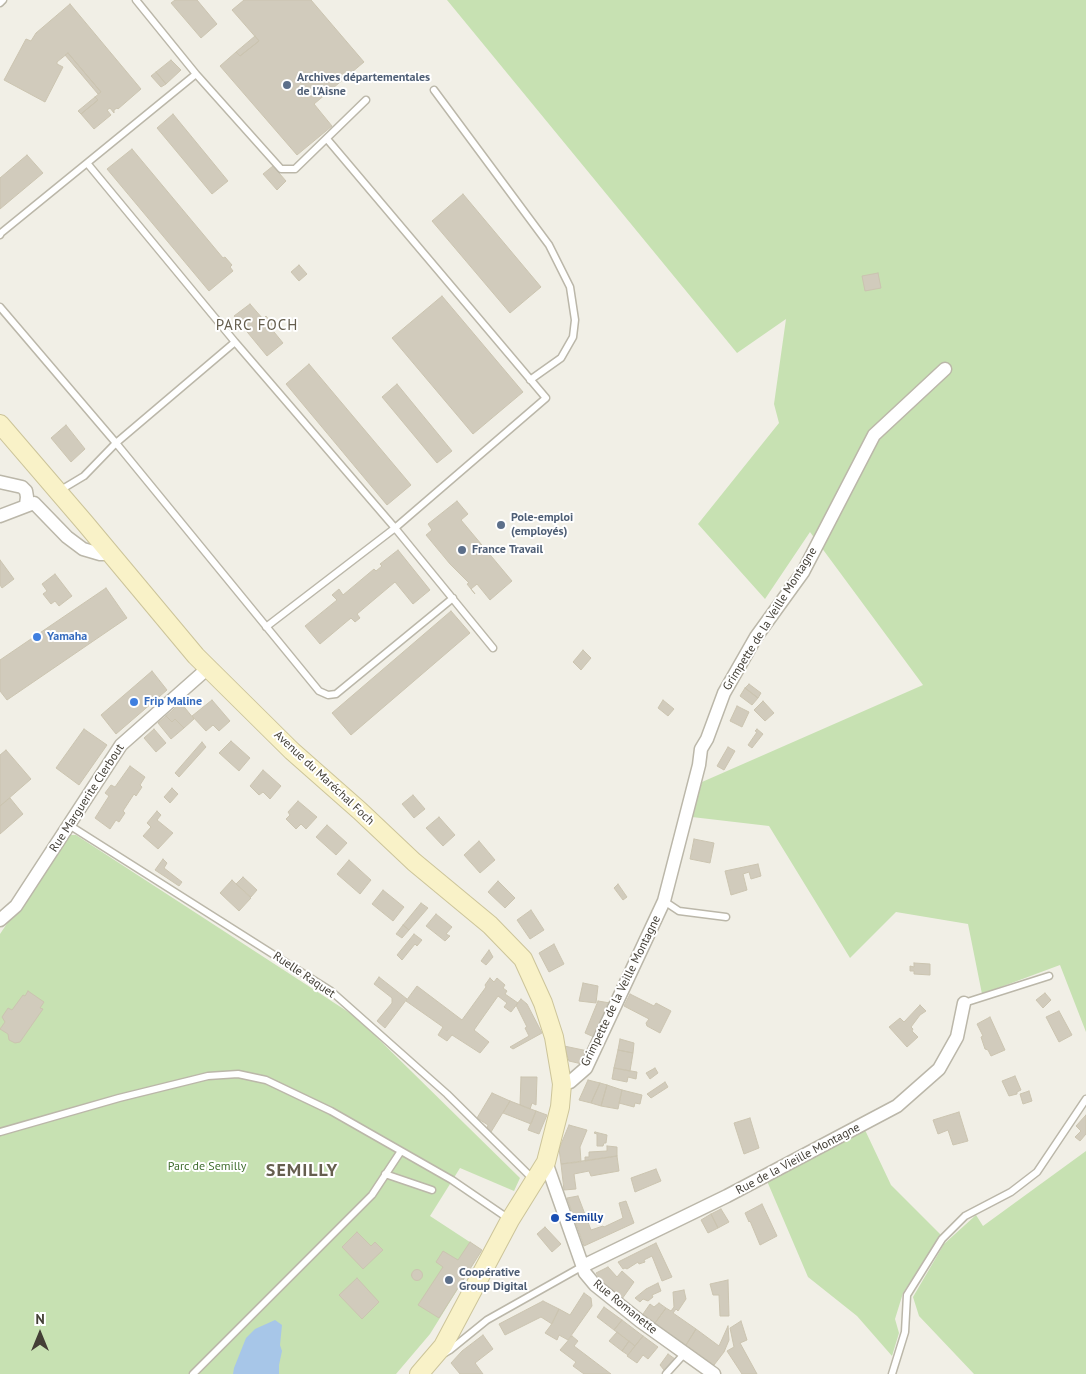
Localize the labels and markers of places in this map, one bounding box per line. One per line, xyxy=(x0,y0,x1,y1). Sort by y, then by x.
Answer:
place label: Archives départementales de l'Aisne xyxy=(297,71,430,99)
marker: Archives départementales de l'Aisne xyxy=(281,79,293,91)
place label: Pole-emploi (employés) xyxy=(511,511,573,539)
marker: Pole-emploi (employés) xyxy=(495,519,507,531)
place label: France Travail xyxy=(472,543,543,557)
marker: France Travail xyxy=(456,544,468,556)
place label: Yamaha xyxy=(47,630,87,644)
marker: Yamaha xyxy=(31,631,43,643)
place label: Frip Maline xyxy=(144,695,202,709)
marker: Frip Maline xyxy=(128,696,140,708)
place label: Semilly xyxy=(565,1211,603,1225)
marker: Semilly xyxy=(549,1212,561,1224)
place label: Coopérative Group Digital xyxy=(459,1266,527,1294)
marker: Coopérative Group Digital xyxy=(443,1274,455,1286)

